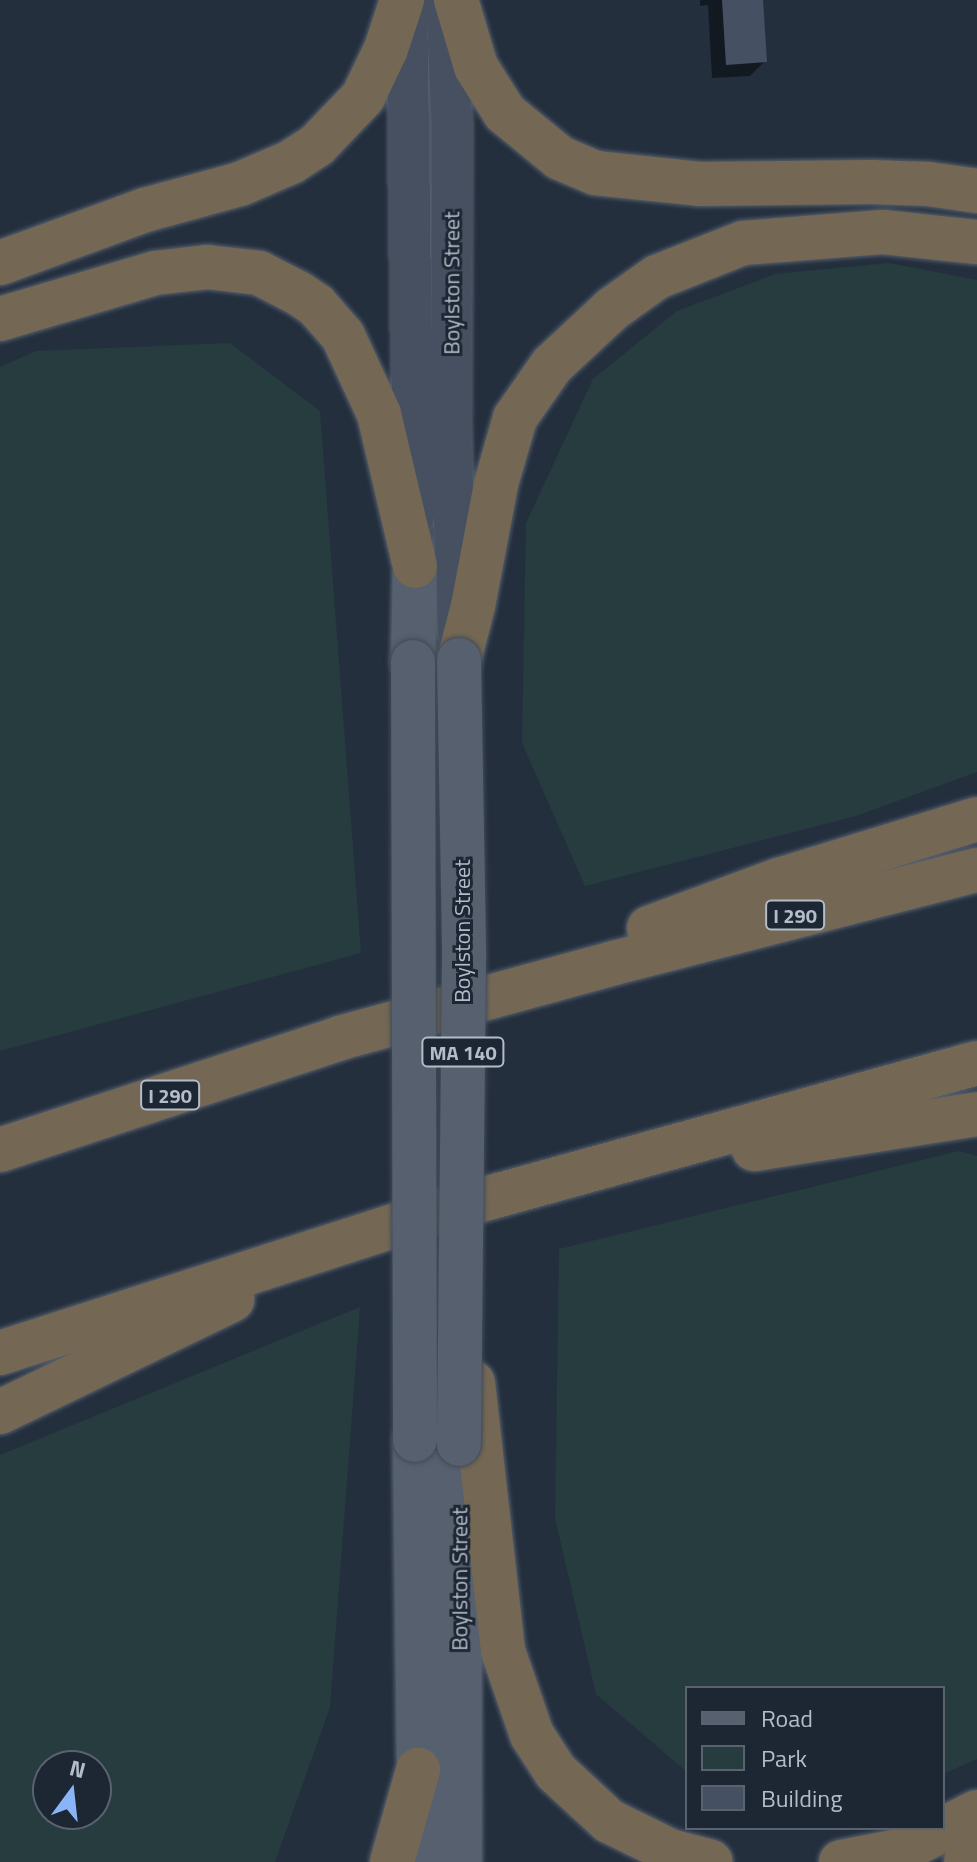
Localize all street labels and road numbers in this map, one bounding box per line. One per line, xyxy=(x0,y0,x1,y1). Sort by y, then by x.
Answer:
street label: Boylston Street xyxy=(439,211,465,355)
street label: Boylston Street xyxy=(450,859,476,1003)
road number: I 290 xyxy=(765,899,825,931)
road number: MA 140 xyxy=(421,1036,505,1068)
road number: I 290 xyxy=(140,1079,200,1111)
street label: Boylston Street xyxy=(447,1507,473,1651)

